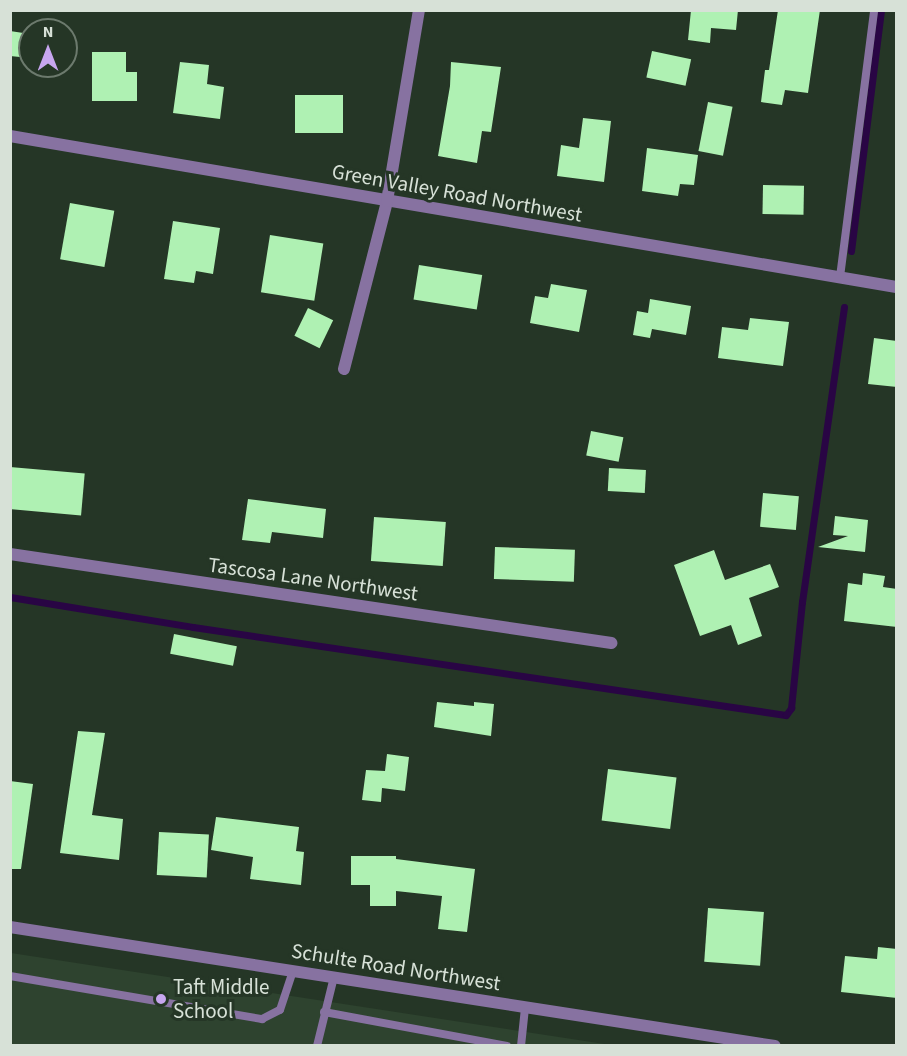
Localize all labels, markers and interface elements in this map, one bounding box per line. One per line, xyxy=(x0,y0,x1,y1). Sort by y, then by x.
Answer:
north arrow xyxy=(18,18,78,78)
text: N xyxy=(43,21,53,43)
street label: Green Valley Road Northwest xyxy=(330,159,584,227)
street label: Tascosa Lane Northwest xyxy=(206,552,420,606)
street label: Schulte Road Northwest xyxy=(290,938,502,996)
place label: Taft Middle School xyxy=(173,974,270,1024)
marker: Taft Middle School xyxy=(154,992,168,1006)

